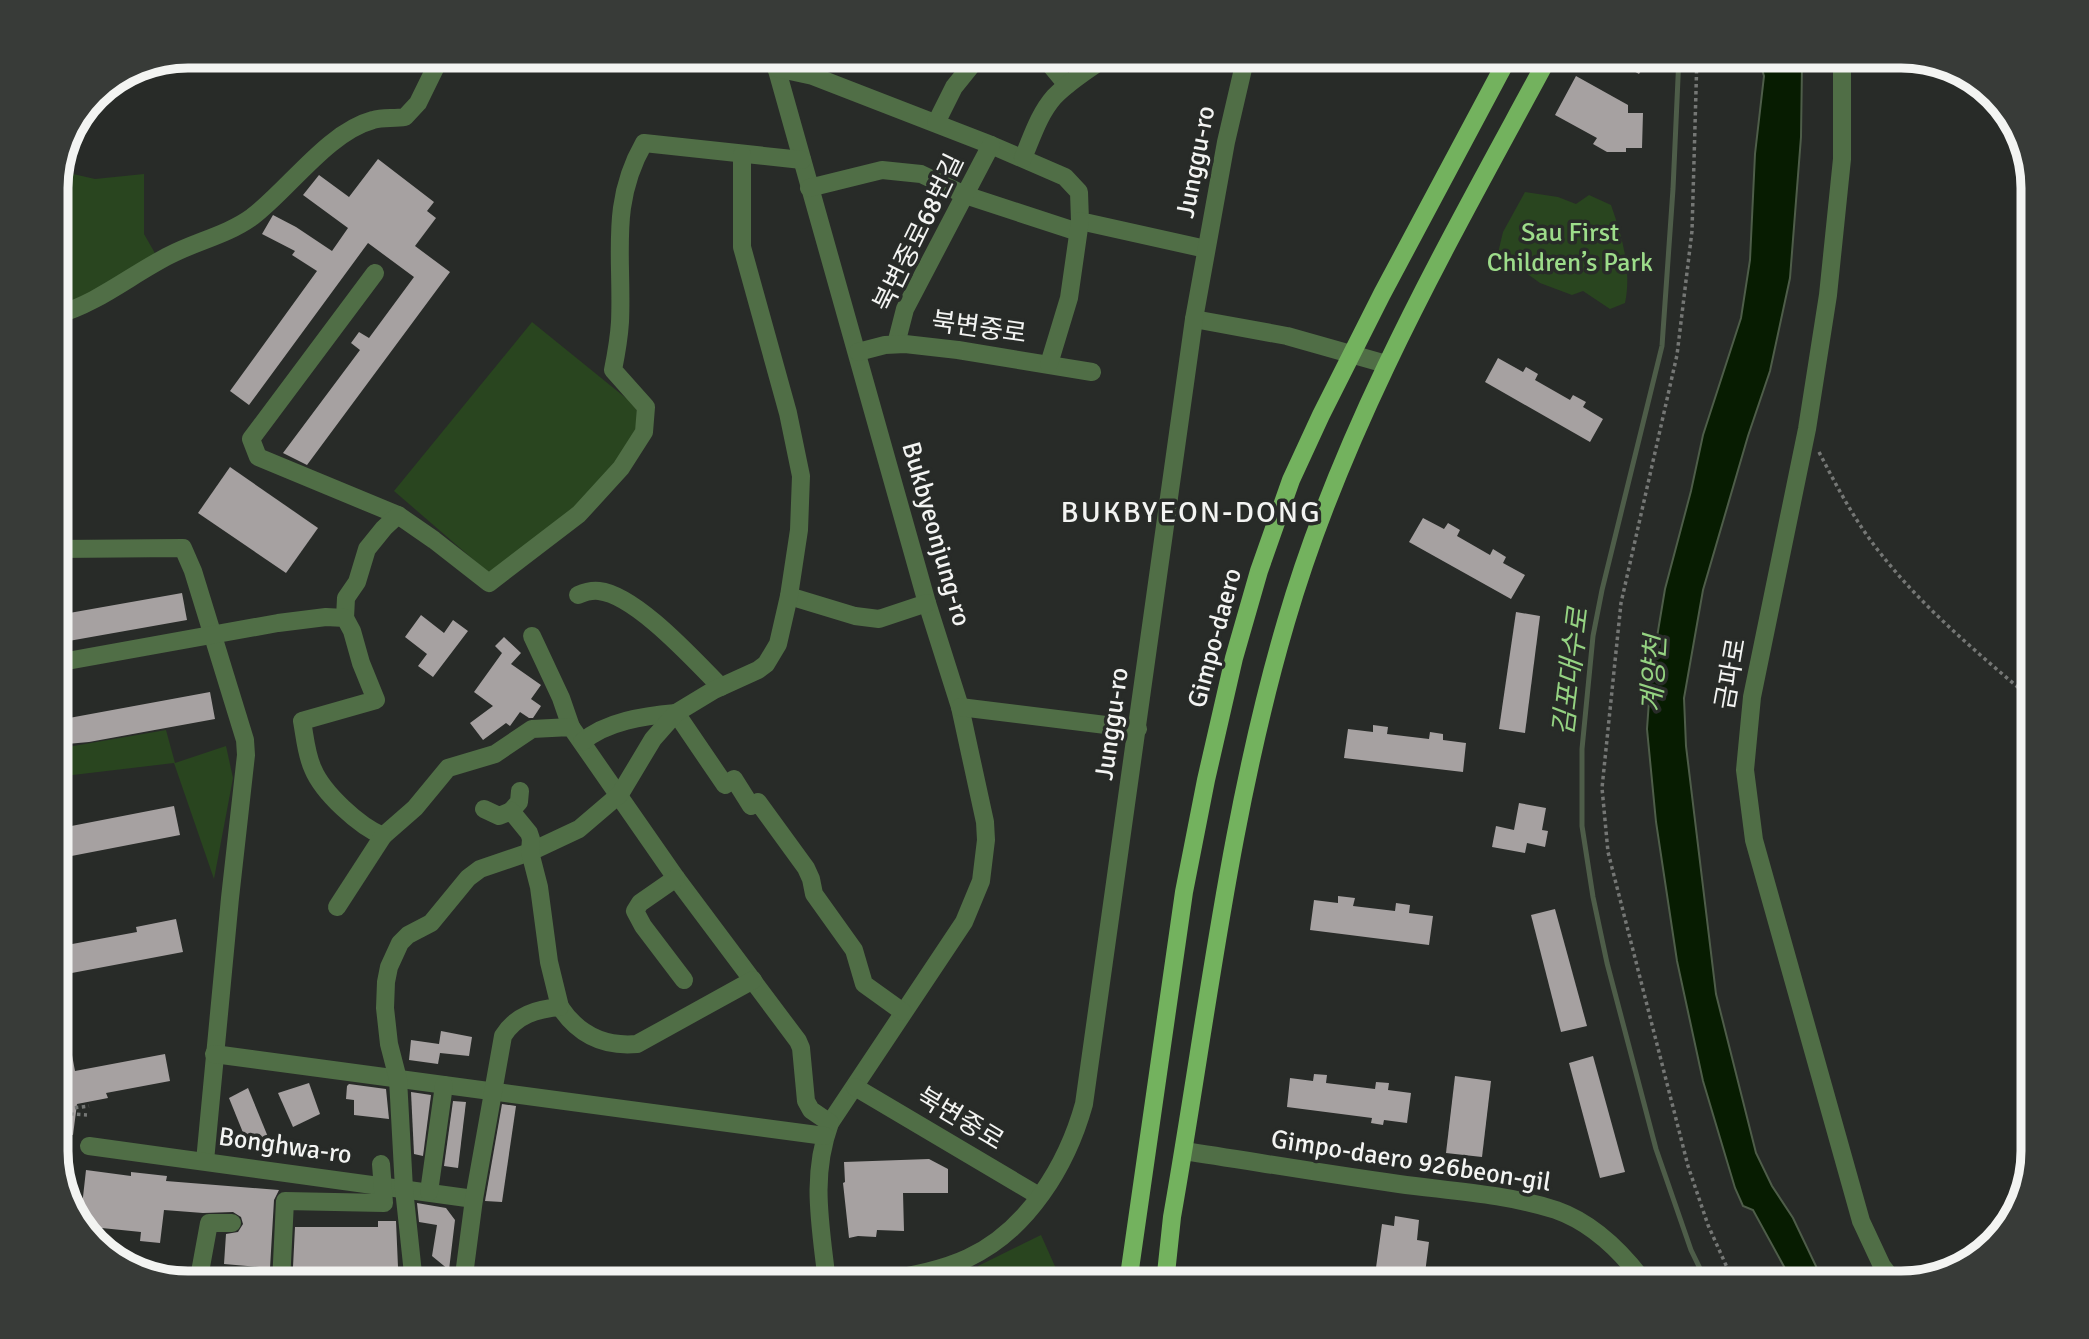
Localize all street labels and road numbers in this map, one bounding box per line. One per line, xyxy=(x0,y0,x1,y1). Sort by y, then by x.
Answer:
street label: Junggu-ro xyxy=(1169,103,1223,221)
street label: 북변중로68번길 xyxy=(867,149,971,317)
street label: 북변중로 xyxy=(929,305,1029,351)
street label: Bukbyeonjung-ro xyxy=(894,438,978,630)
street label: Gimpo-daero xyxy=(1181,565,1249,711)
street label: 금파로 xyxy=(1709,636,1753,712)
street label: Junggu-ro xyxy=(1088,666,1136,782)
street label: 북변중로 xyxy=(911,1081,1009,1157)
street label: Bonghwa-ro xyxy=(216,1121,354,1171)
street label: Gimpo-daero 926beon-gil xyxy=(1269,1123,1553,1199)

